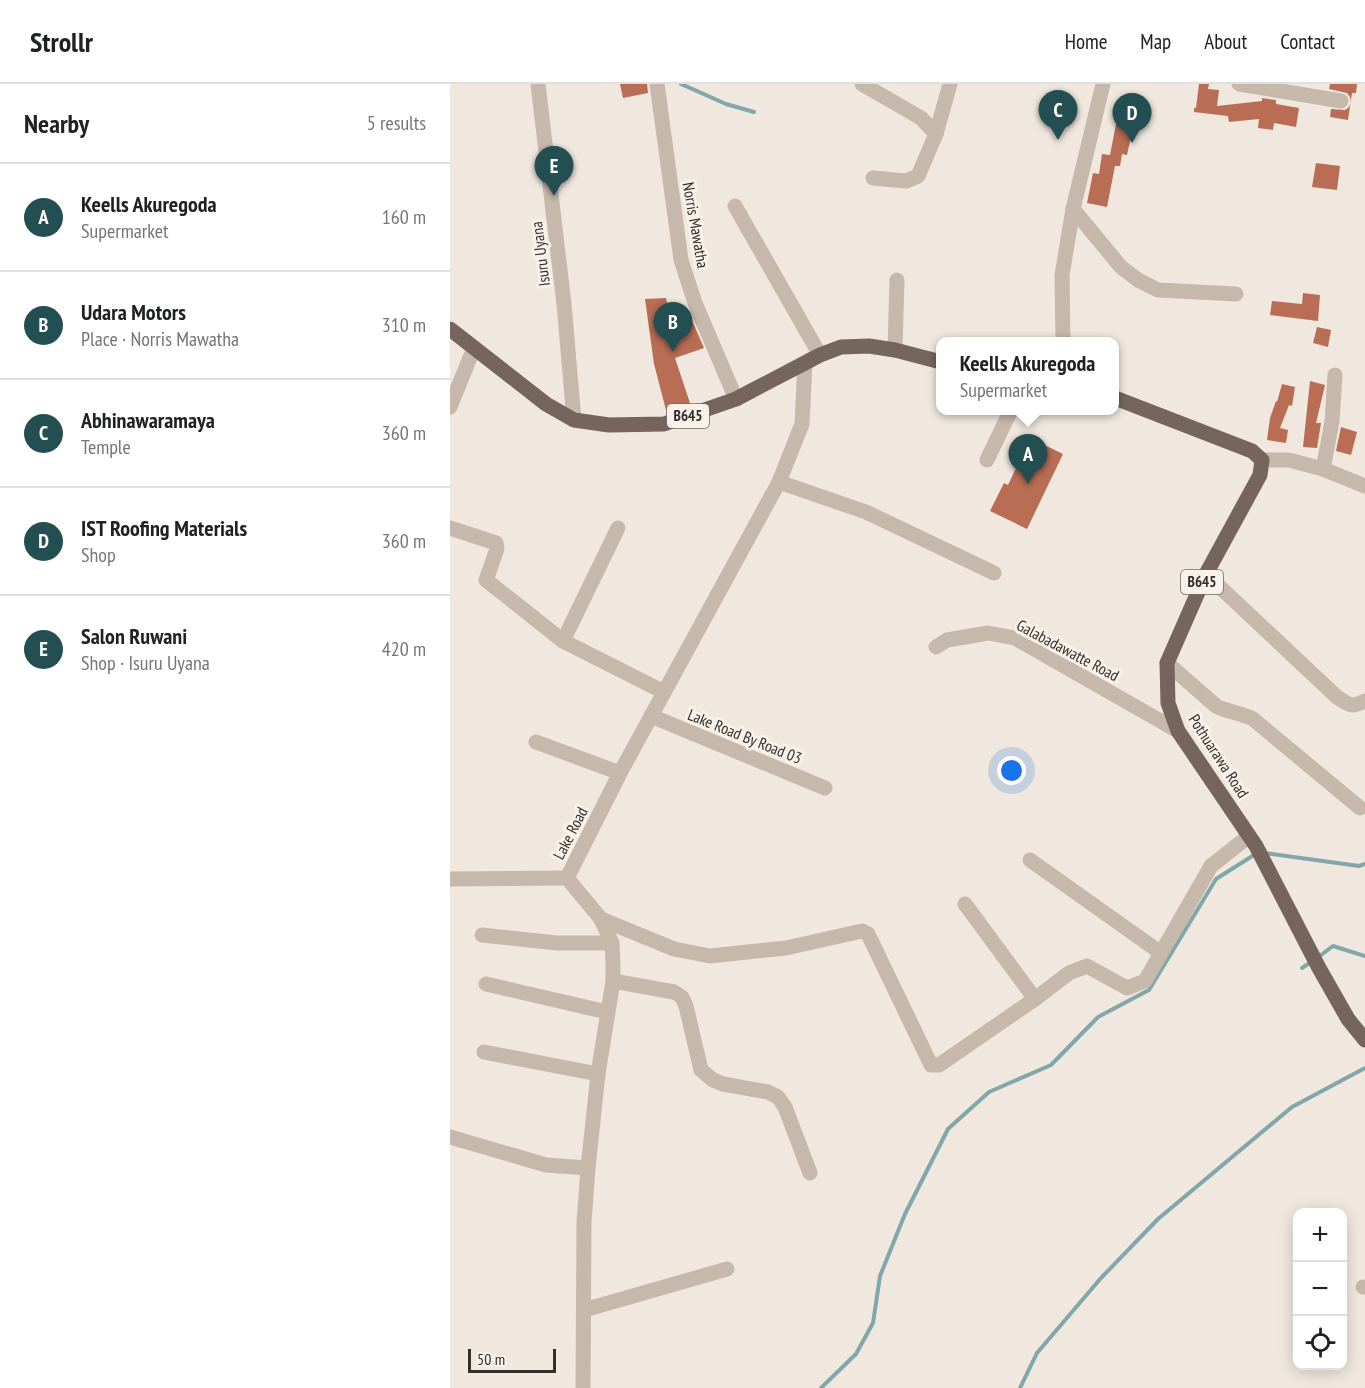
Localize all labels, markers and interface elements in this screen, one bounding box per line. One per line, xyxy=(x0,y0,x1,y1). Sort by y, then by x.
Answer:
text: Strollr xyxy=(30,23,93,60)
text: Home xyxy=(1065,28,1107,55)
text: Map xyxy=(1140,28,1171,55)
text: About xyxy=(1204,28,1247,55)
text: Contact xyxy=(1280,28,1335,55)
pin: C xyxy=(1038,91,1078,140)
pin: D xyxy=(1112,94,1152,143)
text: Nearby xyxy=(24,107,89,140)
text: 5 results xyxy=(367,110,426,136)
pin: E xyxy=(534,147,574,196)
street label: Norris Mawatha xyxy=(679,181,713,269)
text: Keells Akuregoda xyxy=(81,190,217,218)
text: A xyxy=(38,204,49,230)
text: 160 m xyxy=(382,204,426,230)
text: Supermarket xyxy=(81,218,169,244)
street label: Isuru Uyana xyxy=(526,221,554,287)
text: Udara Motors xyxy=(81,298,186,326)
pin: B xyxy=(654,302,692,352)
text: B xyxy=(39,312,48,338)
text: 310 m xyxy=(382,312,426,338)
text: Place · Norris Mawatha xyxy=(81,326,239,352)
popup xyxy=(936,337,1119,415)
text: Keells Akuregoda xyxy=(960,349,1095,377)
text: Supermarket xyxy=(960,377,1047,403)
road number: B645 xyxy=(667,404,709,428)
text: Abhinawaramaya xyxy=(81,406,215,434)
text: C xyxy=(39,420,48,446)
text: 360 m xyxy=(382,420,426,446)
text: Temple xyxy=(81,434,131,460)
pin: A xyxy=(1008,434,1048,484)
text: IST Roofing Materials xyxy=(81,514,247,542)
text: D xyxy=(38,528,49,554)
text: 360 m xyxy=(382,528,426,554)
text: Shop xyxy=(81,542,116,568)
road number: B645 xyxy=(1181,570,1223,594)
street label: Galabadawatte Road xyxy=(1013,615,1123,685)
text: Salon Ruwani xyxy=(81,622,187,650)
text: E xyxy=(39,636,48,662)
text: 420 m xyxy=(382,636,426,662)
text: Shop · Isuru Uyana xyxy=(81,650,210,676)
street label: Lake Road By Road 03 xyxy=(685,704,805,768)
street label: Pothuarawa Road xyxy=(1185,710,1254,802)
your location xyxy=(997,756,1026,785)
street label: Lake Road xyxy=(548,803,592,863)
map controls xyxy=(1293,1208,1347,1370)
button: + xyxy=(1293,1208,1347,1262)
button: − xyxy=(1293,1262,1347,1316)
button: locate xyxy=(1293,1316,1347,1370)
scale bar xyxy=(468,1346,556,1374)
text: 50 m xyxy=(477,1349,505,1369)

